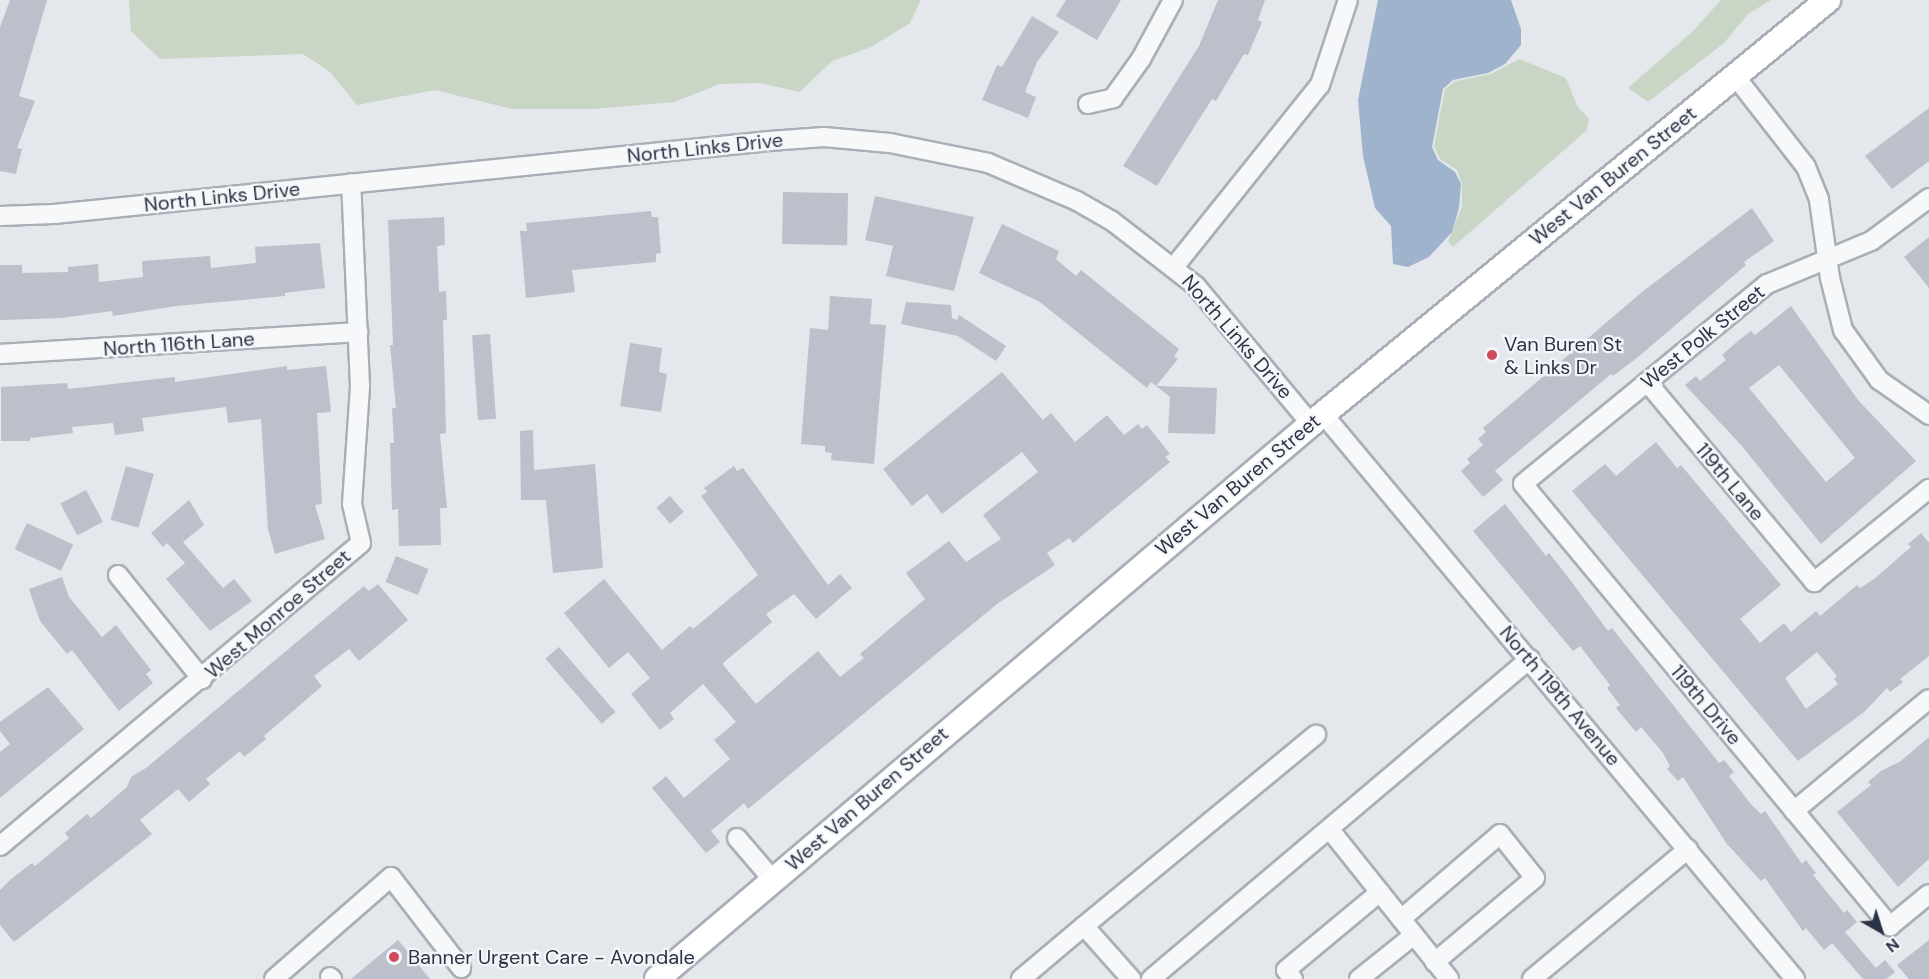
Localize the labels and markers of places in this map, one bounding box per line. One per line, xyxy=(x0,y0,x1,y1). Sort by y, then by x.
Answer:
place label: Van Buren St & Links Dr xyxy=(1504,332,1622,379)
marker: Van Buren St & Links Dr xyxy=(1485,348,1499,362)
place label: Banner Urgent Care - Avondale xyxy=(408,945,695,969)
marker: Banner Urgent Care - Avondale xyxy=(385,948,403,966)

